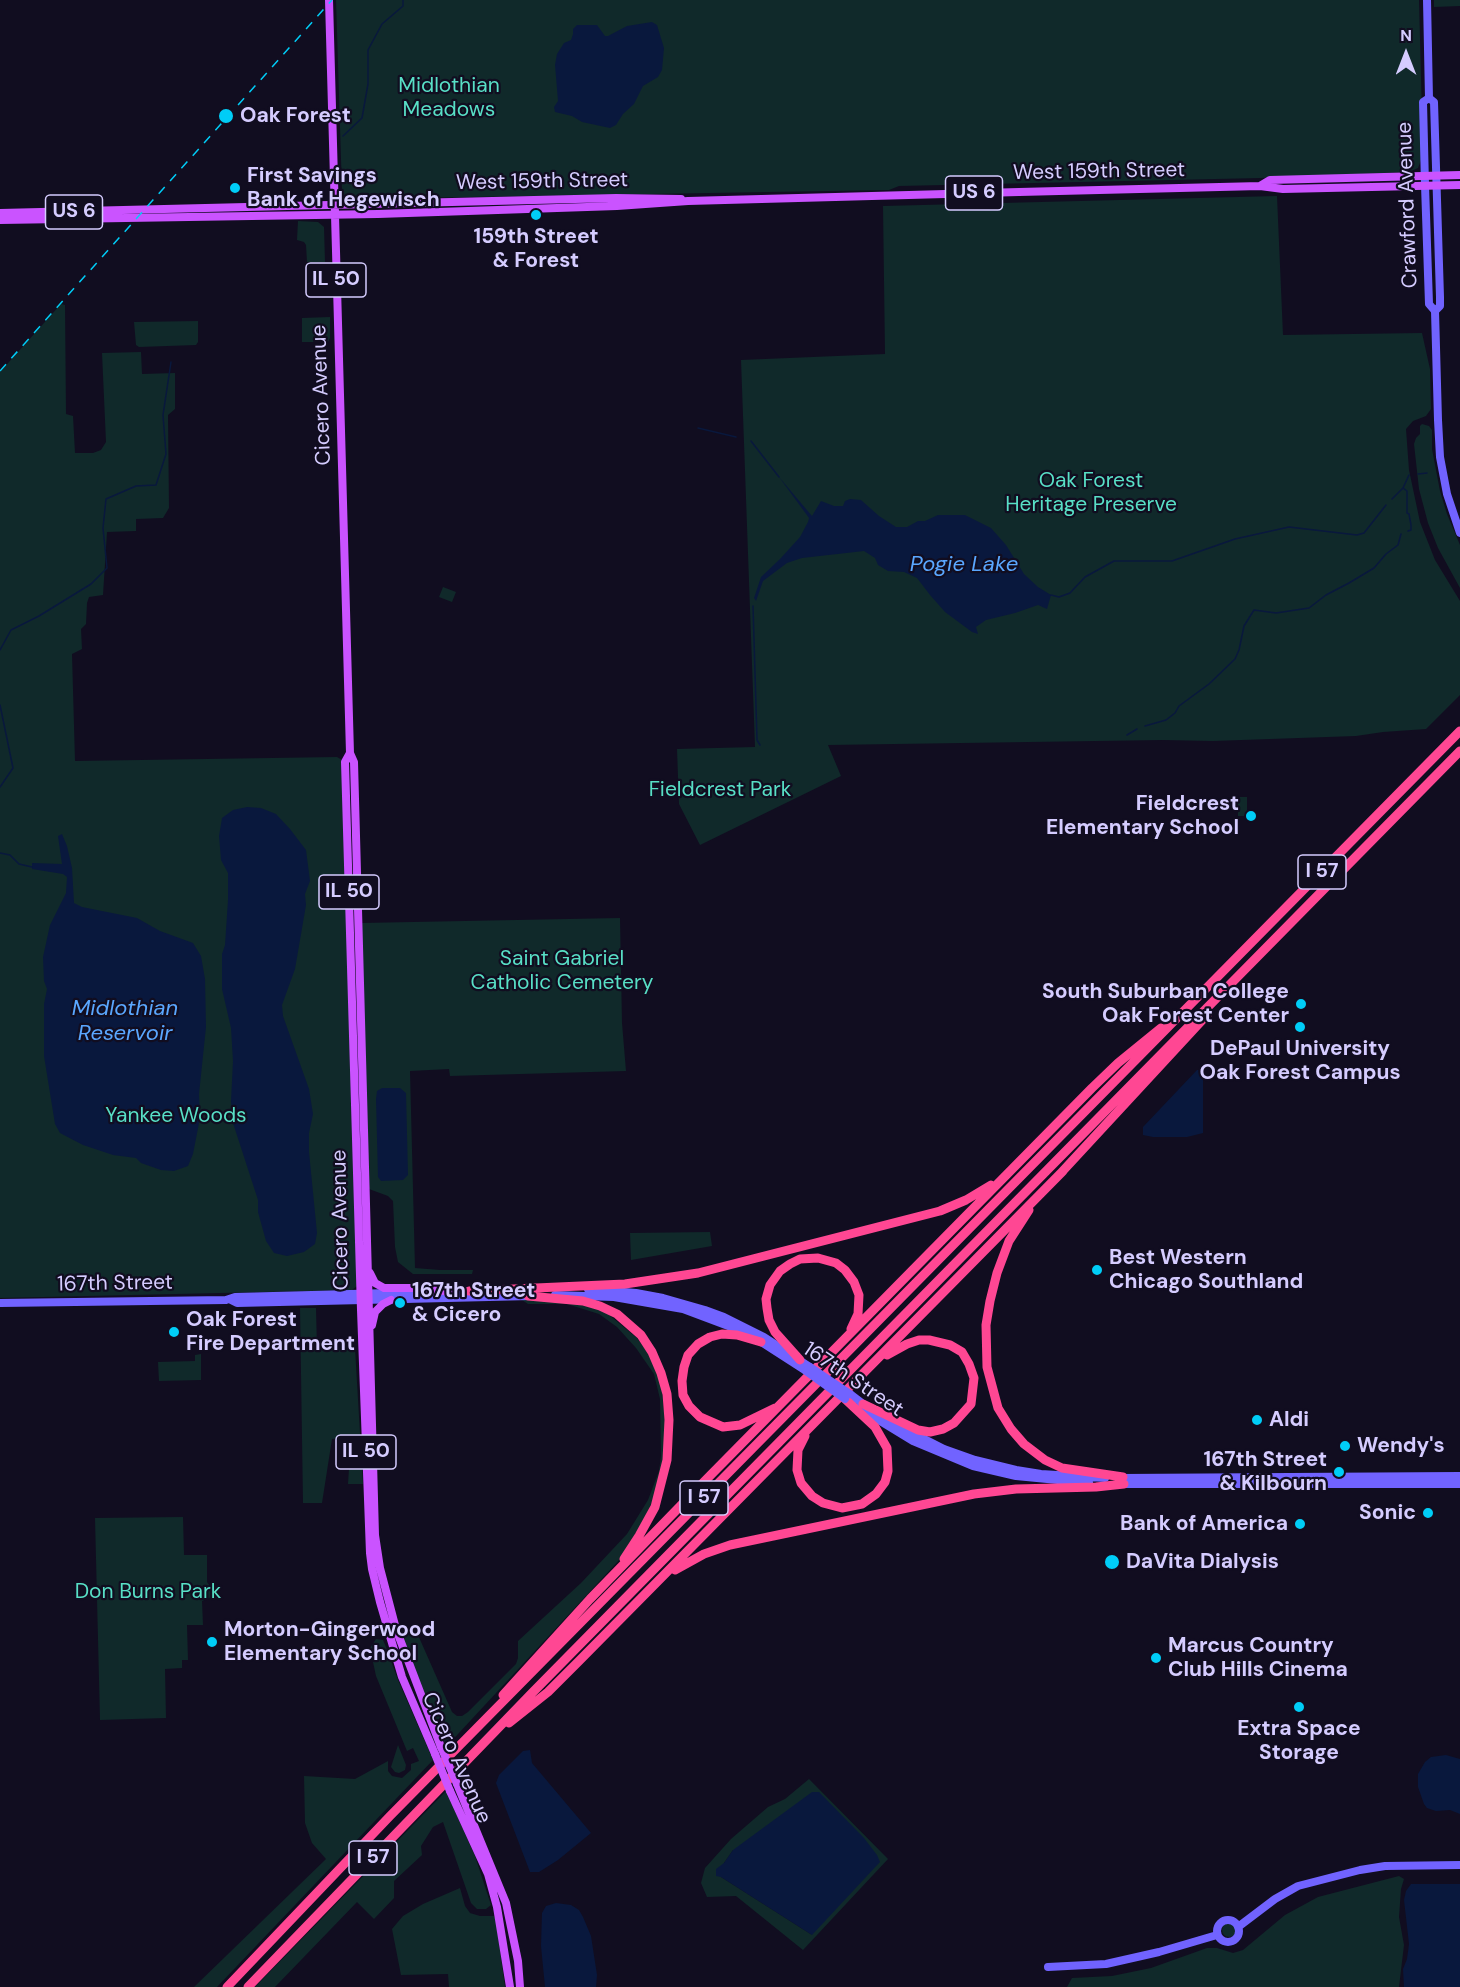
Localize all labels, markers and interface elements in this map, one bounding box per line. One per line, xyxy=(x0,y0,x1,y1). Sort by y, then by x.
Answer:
north arrow xyxy=(1376,24,1436,84)
text: N xyxy=(1400,25,1412,46)
park label: Midlothian Meadows xyxy=(398,73,500,123)
place label: Oak Forest xyxy=(240,103,351,129)
marker: Oak Forest xyxy=(217,107,235,125)
street label: Crawford Avenue xyxy=(1392,121,1424,289)
street label: West 159th Street xyxy=(1013,158,1185,186)
place label: First Savings Bank of Hegewisch xyxy=(247,163,440,213)
street label: West 159th Street xyxy=(456,168,628,196)
road number: US 6 xyxy=(946,176,1002,210)
marker: First Savings Bank of Hegewisch xyxy=(228,181,242,195)
road number: US 6 xyxy=(46,195,103,229)
marker: 159th Street & Forest xyxy=(529,208,543,222)
place label: 159th Street & Forest xyxy=(474,224,598,274)
road number: IL 50 xyxy=(306,263,366,297)
street label: Cicero Avenue xyxy=(307,324,337,466)
park label: Oak Forest Heritage Preserve xyxy=(1005,468,1177,518)
water label: Pogie Lake xyxy=(910,552,1018,578)
park label: Fieldcrest Park xyxy=(649,777,791,803)
place label: Fieldcrest Elementary School xyxy=(1046,791,1239,841)
marker: Fieldcrest Elementary School xyxy=(1244,809,1258,823)
road number: I 57 xyxy=(1298,855,1346,889)
road number: IL 50 xyxy=(319,875,379,909)
park label: Saint Gabriel Catholic Cemetery xyxy=(471,946,653,996)
place label: South Suburban College Oak Forest Center xyxy=(1042,979,1289,1029)
water label: Midlothian Reservoir xyxy=(72,996,178,1048)
marker: South Suburban College Oak Forest Center xyxy=(1294,997,1308,1011)
marker: DePaul University Oak Forest Campus xyxy=(1293,1020,1307,1034)
place label: DePaul University Oak Forest Campus xyxy=(1199,1036,1401,1086)
park label: Yankee Woods xyxy=(105,1103,247,1129)
street label: Cicero Avenue xyxy=(327,1149,355,1291)
place label: Best Western Chicago Southland xyxy=(1109,1245,1303,1295)
marker: Best Western Chicago Southland xyxy=(1090,1263,1104,1277)
street label: 167th Street xyxy=(57,1270,173,1298)
place label: 167th Street & Cicero xyxy=(412,1278,535,1328)
marker: 167th Street & Cicero xyxy=(393,1296,407,1310)
place label: Oak Forest Fire Department xyxy=(186,1307,355,1357)
marker: Oak Forest Fire Department xyxy=(167,1325,181,1339)
street label: 167th Street xyxy=(798,1337,908,1423)
place label: Aldi xyxy=(1269,1407,1309,1433)
marker: Aldi xyxy=(1250,1413,1264,1427)
place label: Wendy's xyxy=(1357,1433,1445,1459)
road number: IL 50 xyxy=(336,1435,396,1469)
marker: Wendy's xyxy=(1338,1439,1352,1453)
place label: 167th Street & Kilbourn xyxy=(1204,1447,1327,1497)
marker: 167th Street & Kilbourn xyxy=(1332,1465,1346,1479)
road number: I 57 xyxy=(680,1481,728,1515)
place label: Sonic xyxy=(1359,1500,1416,1526)
marker: Sonic xyxy=(1421,1506,1435,1520)
place label: Bank of America xyxy=(1120,1511,1288,1537)
marker: Bank of America xyxy=(1293,1517,1307,1531)
place label: DaVita Dialysis xyxy=(1126,1549,1279,1575)
marker: DaVita Dialysis xyxy=(1103,1553,1121,1571)
park label: Don Burns Park xyxy=(75,1579,221,1605)
place label: Morton-Gingerwood Elementary School xyxy=(224,1617,435,1667)
place label: Marcus Country Club Hills Cinema xyxy=(1168,1633,1348,1683)
marker: Morton-Gingerwood Elementary School xyxy=(205,1635,219,1649)
marker: Marcus Country Club Hills Cinema xyxy=(1149,1651,1163,1665)
street label: Cicero Avenue xyxy=(416,1689,496,1827)
marker: Extra Space Storage xyxy=(1292,1700,1306,1714)
place label: Extra Space Storage xyxy=(1237,1716,1361,1766)
road number: I 57 xyxy=(349,1841,397,1875)

